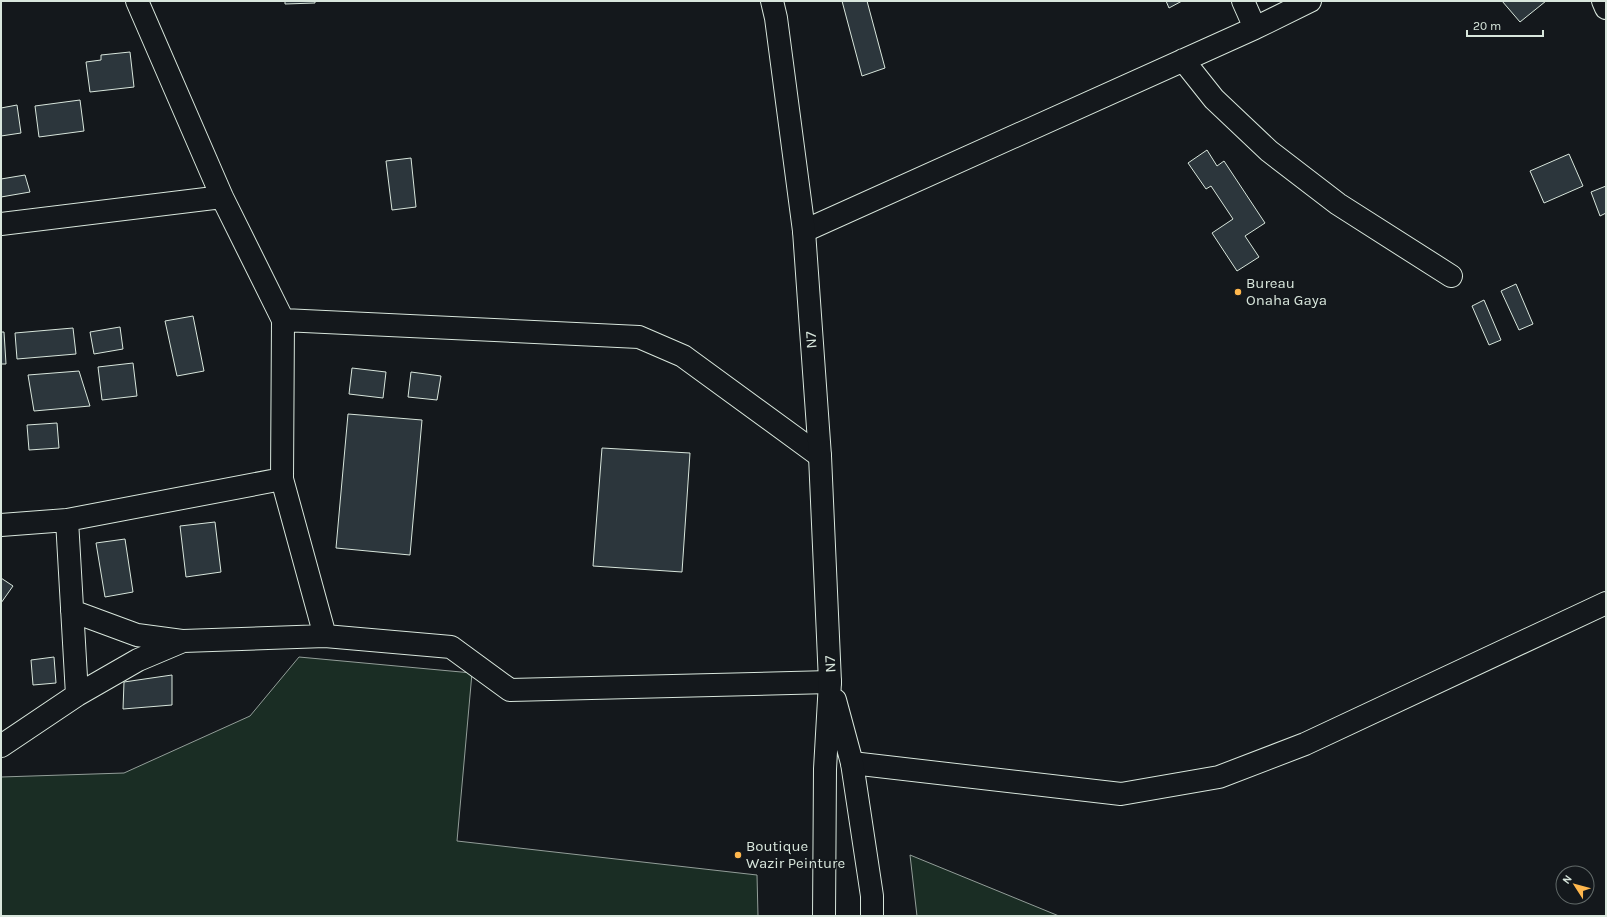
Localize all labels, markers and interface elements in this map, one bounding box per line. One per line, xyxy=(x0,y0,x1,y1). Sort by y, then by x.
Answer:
scale bar xyxy=(1467,12,1543,38)
text: 20 m xyxy=(1473,19,1501,33)
place label: Bureau Onaha Gaya xyxy=(1246,274,1327,309)
marker: Bureau Onaha Gaya xyxy=(1233,287,1243,297)
street label: N7 xyxy=(801,331,821,349)
street label: N7 xyxy=(821,655,839,673)
place label: Boutique Wazir Peinture xyxy=(746,837,845,872)
marker: Boutique Wazir Peinture xyxy=(733,850,743,860)
north arrow xyxy=(1555,865,1595,905)
text: N xyxy=(1560,872,1575,886)

